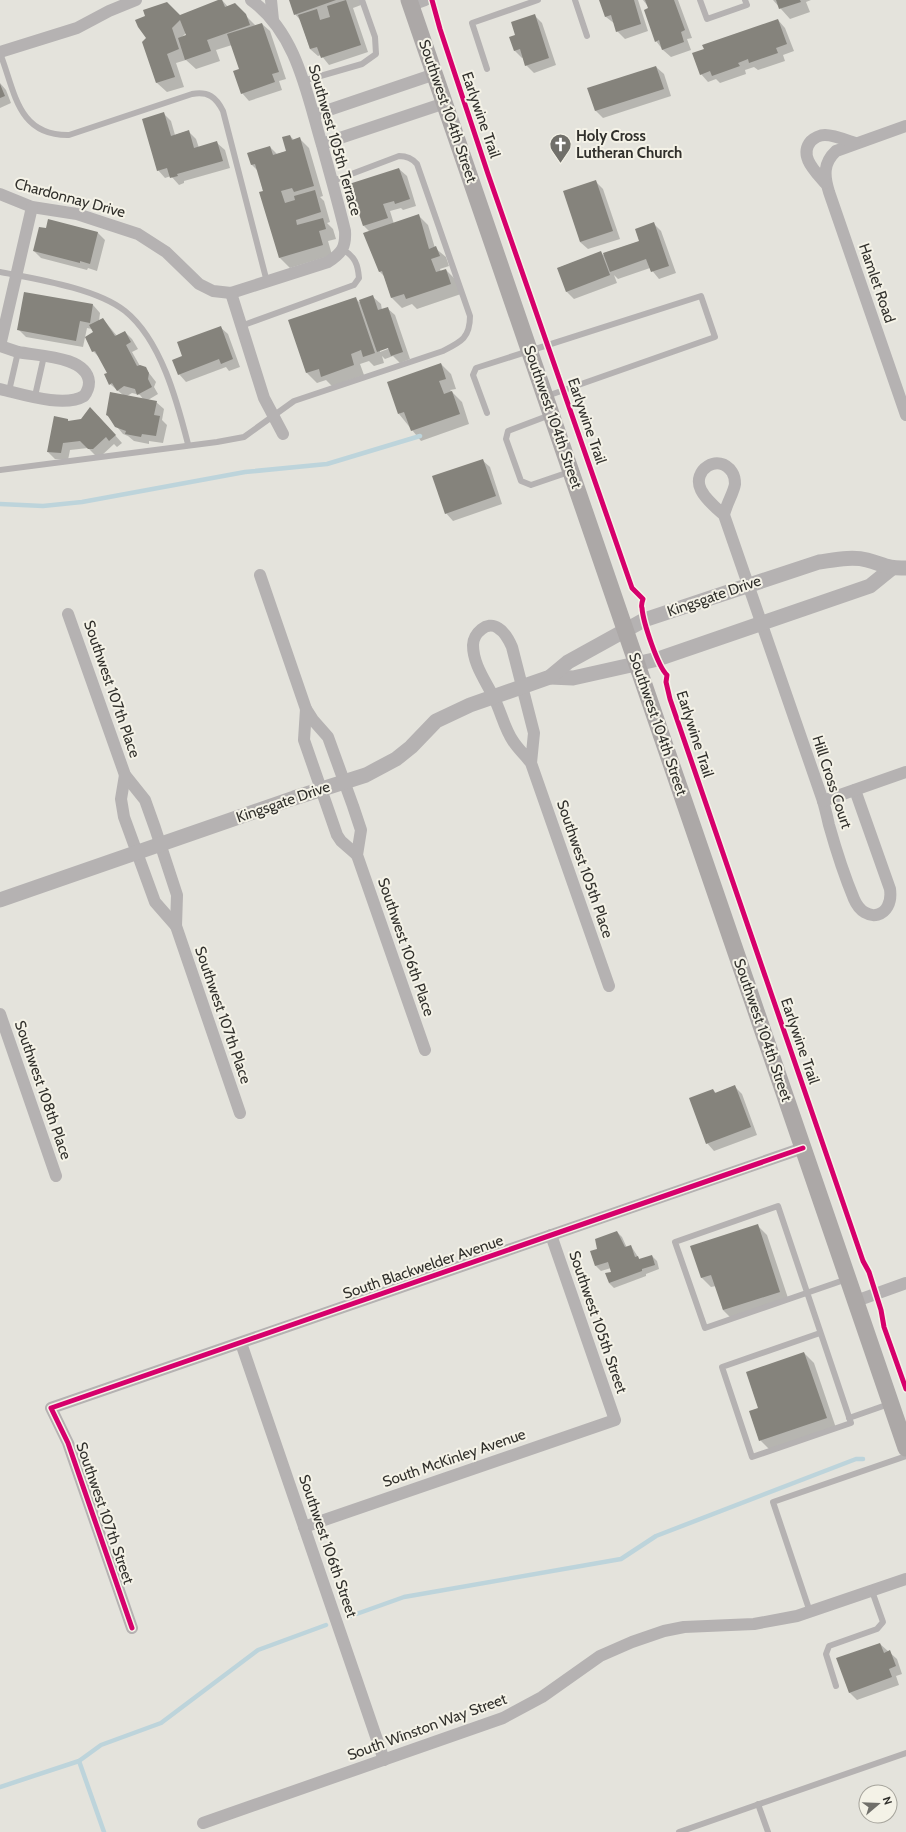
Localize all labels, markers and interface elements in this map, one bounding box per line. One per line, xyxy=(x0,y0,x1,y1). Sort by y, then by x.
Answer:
street label: Southwest 104th Street xyxy=(415,37,481,185)
street label: Southwest 105th Terrace xyxy=(305,62,365,218)
street label: Earlywine Trail xyxy=(458,70,504,161)
place label: Holy Cross Lutheran Church xyxy=(576,127,682,162)
church icon: Holy Cross Lutheran Church xyxy=(548,132,574,165)
street label: Chardonnay Drive xyxy=(13,175,128,222)
street label: Hamlet Road xyxy=(855,241,899,325)
street label: Southwest 104th Street xyxy=(520,343,586,491)
street label: Earlywine Trail xyxy=(564,376,610,467)
street label: Kingsgate Drive xyxy=(665,571,764,621)
street label: Southwest 107th Place xyxy=(80,618,144,760)
street label: Southwest 104th Street xyxy=(625,650,691,798)
street label: Earlywine Trail xyxy=(673,688,718,780)
street label: Hill Cross Court xyxy=(808,733,856,831)
street label: Kingsgate Drive xyxy=(234,777,333,827)
street label: Southwest 105th Place xyxy=(553,798,617,941)
street label: Southwest 106th Place xyxy=(374,875,438,1019)
street label: Southwest 107th Place xyxy=(191,944,255,1086)
street label: Southwest 104th Street xyxy=(730,956,796,1104)
street label: Earlywine Trail xyxy=(777,996,823,1087)
street label: Southwest 108th Place xyxy=(11,1018,75,1162)
street label: South Blackwelder Avenue xyxy=(341,1231,506,1303)
street label: Southwest 105th Street xyxy=(565,1248,631,1396)
street label: South McKinley Avenue xyxy=(380,1425,528,1491)
street label: Southwest 107th Street xyxy=(72,1440,138,1586)
street label: Southwest 106th Street xyxy=(295,1472,361,1620)
street label: South Winston Way Street xyxy=(345,1690,509,1764)
north arrow xyxy=(858,1784,898,1824)
text: N xyxy=(880,1795,895,1807)

